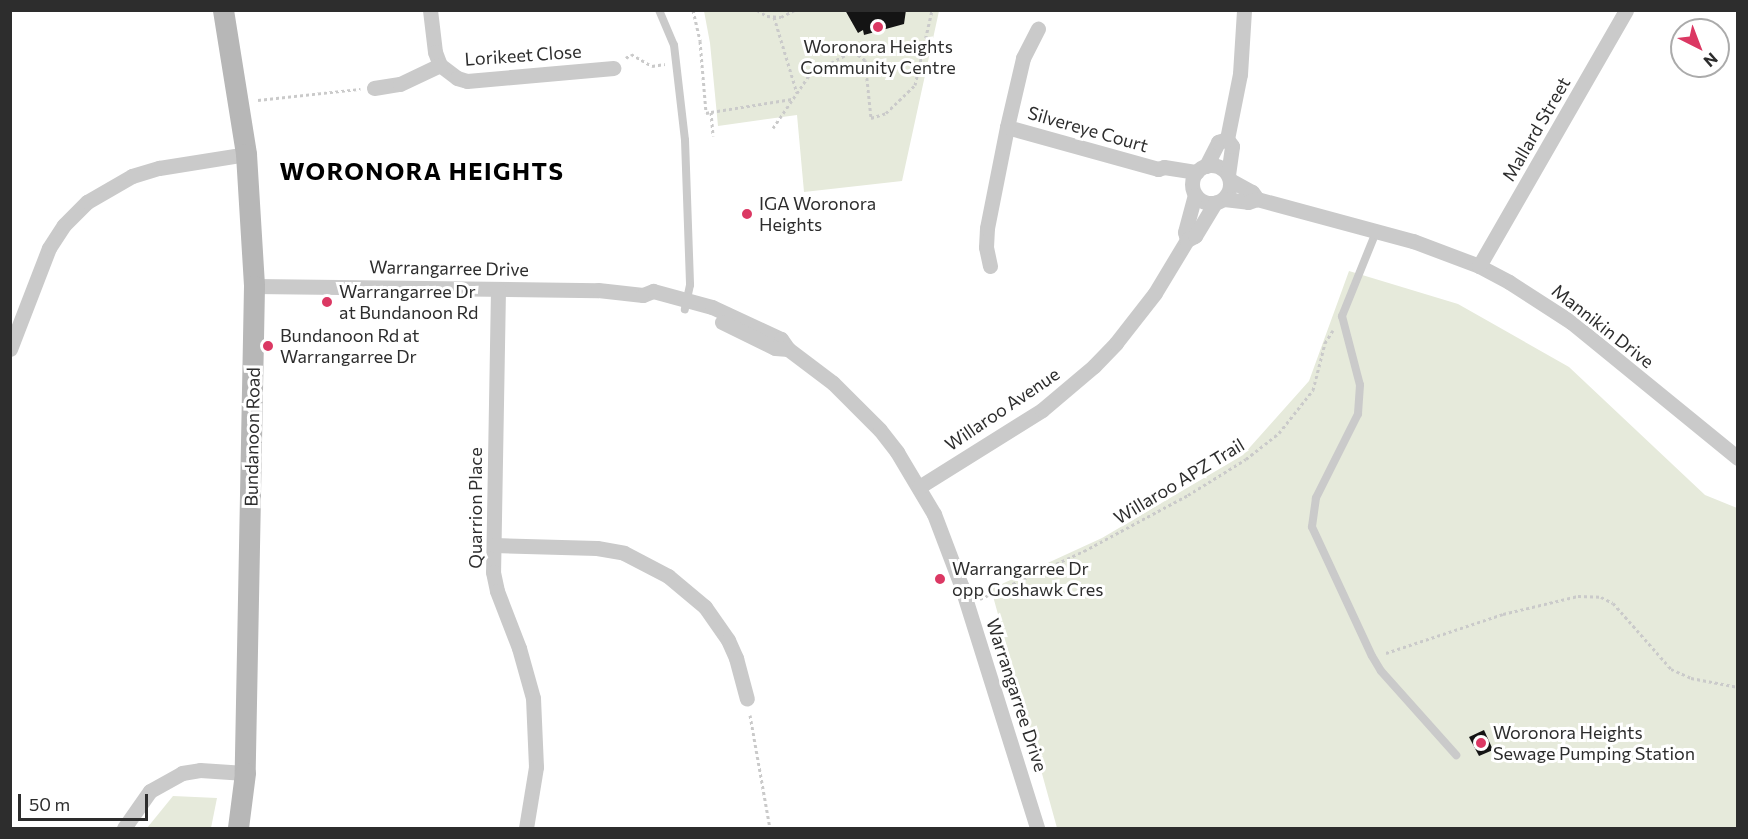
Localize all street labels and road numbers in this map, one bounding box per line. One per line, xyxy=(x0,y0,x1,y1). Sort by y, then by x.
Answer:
street label: Lorikeet Close xyxy=(464,40,582,70)
street label: Mallard Street xyxy=(1497,73,1575,185)
street label: Silvereye Court xyxy=(1025,102,1151,156)
street label: Warrangarree Drive xyxy=(369,256,529,280)
street label: Mannikin Drive xyxy=(1548,280,1658,372)
street label: Willaroo Avenue xyxy=(941,363,1063,455)
street label: Bundanoon Road xyxy=(240,367,264,507)
street label: Willaroo APZ Trail xyxy=(1110,434,1248,528)
street label: Quarrion Place xyxy=(464,447,486,569)
street label: Warrangarree Drive xyxy=(982,616,1052,774)

